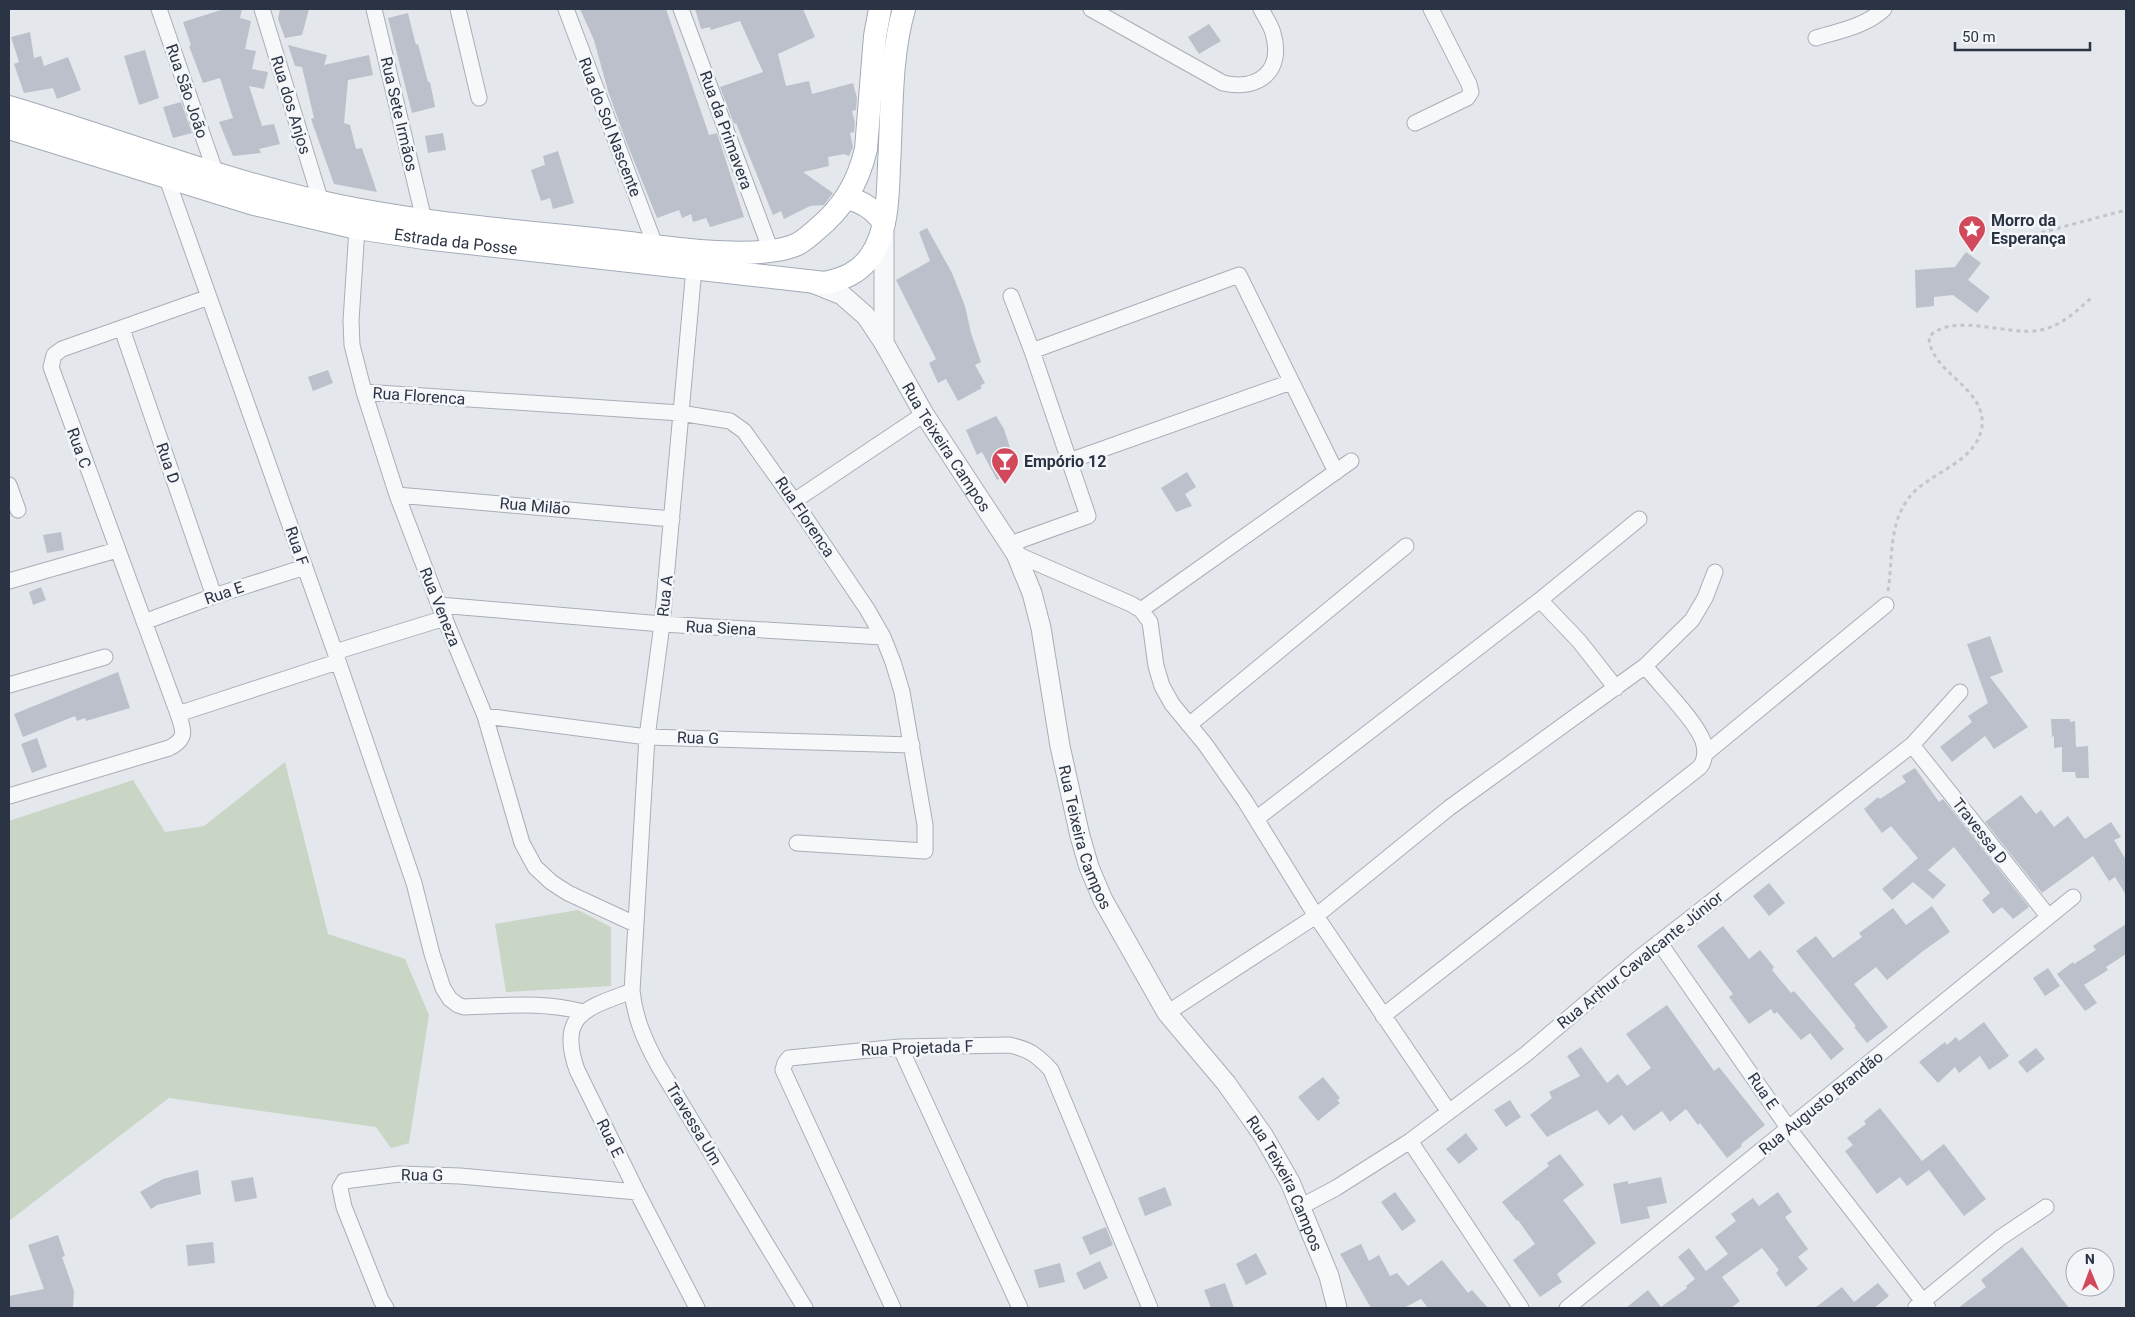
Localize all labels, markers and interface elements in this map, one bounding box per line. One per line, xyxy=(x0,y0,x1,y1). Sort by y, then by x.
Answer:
scale bar xyxy=(1955,20,2090,52)
text: 50 m xyxy=(1962,28,1996,46)
street label: Rua São João xyxy=(162,41,212,141)
street label: Rua dos Anjos xyxy=(267,53,315,157)
street label: Rua Sete Irmãos xyxy=(377,55,421,173)
street label: Rua do Sol Nascente xyxy=(575,55,645,199)
street label: Rua da Primavera xyxy=(696,68,756,192)
place label: Morro da Esperança xyxy=(1991,211,2066,248)
place icon: Morro da Esperança xyxy=(1957,214,1987,253)
street label: Estrada da Posse xyxy=(393,224,518,258)
street label: Rua Teixeira Campos xyxy=(899,379,995,515)
street label: Rua Florenca xyxy=(372,383,466,409)
street label: Rua C xyxy=(63,425,95,471)
street label: Rua D xyxy=(152,440,184,486)
bar icon: Empório 12 xyxy=(990,446,1020,485)
place label: Empório 12 xyxy=(1024,452,1106,471)
street label: Rua Florenca xyxy=(771,473,839,561)
street label: Rua Milão xyxy=(499,493,571,519)
street label: Rua F xyxy=(281,524,313,568)
street label: Rua Veneza xyxy=(416,565,464,649)
street label: Rua A xyxy=(653,574,677,618)
street label: Rua E xyxy=(202,577,246,609)
street label: Rua Siena xyxy=(685,617,757,639)
street label: Rua G xyxy=(677,728,719,748)
street label: Rua Teixeira Campos xyxy=(1055,763,1116,913)
street label: Travessa D xyxy=(1948,794,2012,868)
street label: Rua Arthur Cavalcante Júnior xyxy=(1553,887,1727,1033)
street label: Rua Projetada F xyxy=(860,1037,974,1059)
street label: Rua Augusto Brandão xyxy=(1755,1047,1887,1159)
street label: Rua E xyxy=(1744,1069,1782,1113)
street label: Travessa Um xyxy=(662,1080,726,1168)
street label: Rua Teixeira Campos xyxy=(1243,1112,1327,1254)
street label: Rua E xyxy=(593,1116,627,1160)
street label: Rua G xyxy=(401,1165,443,1185)
north arrow xyxy=(2065,1247,2115,1297)
text: N xyxy=(2085,1251,2095,1267)

